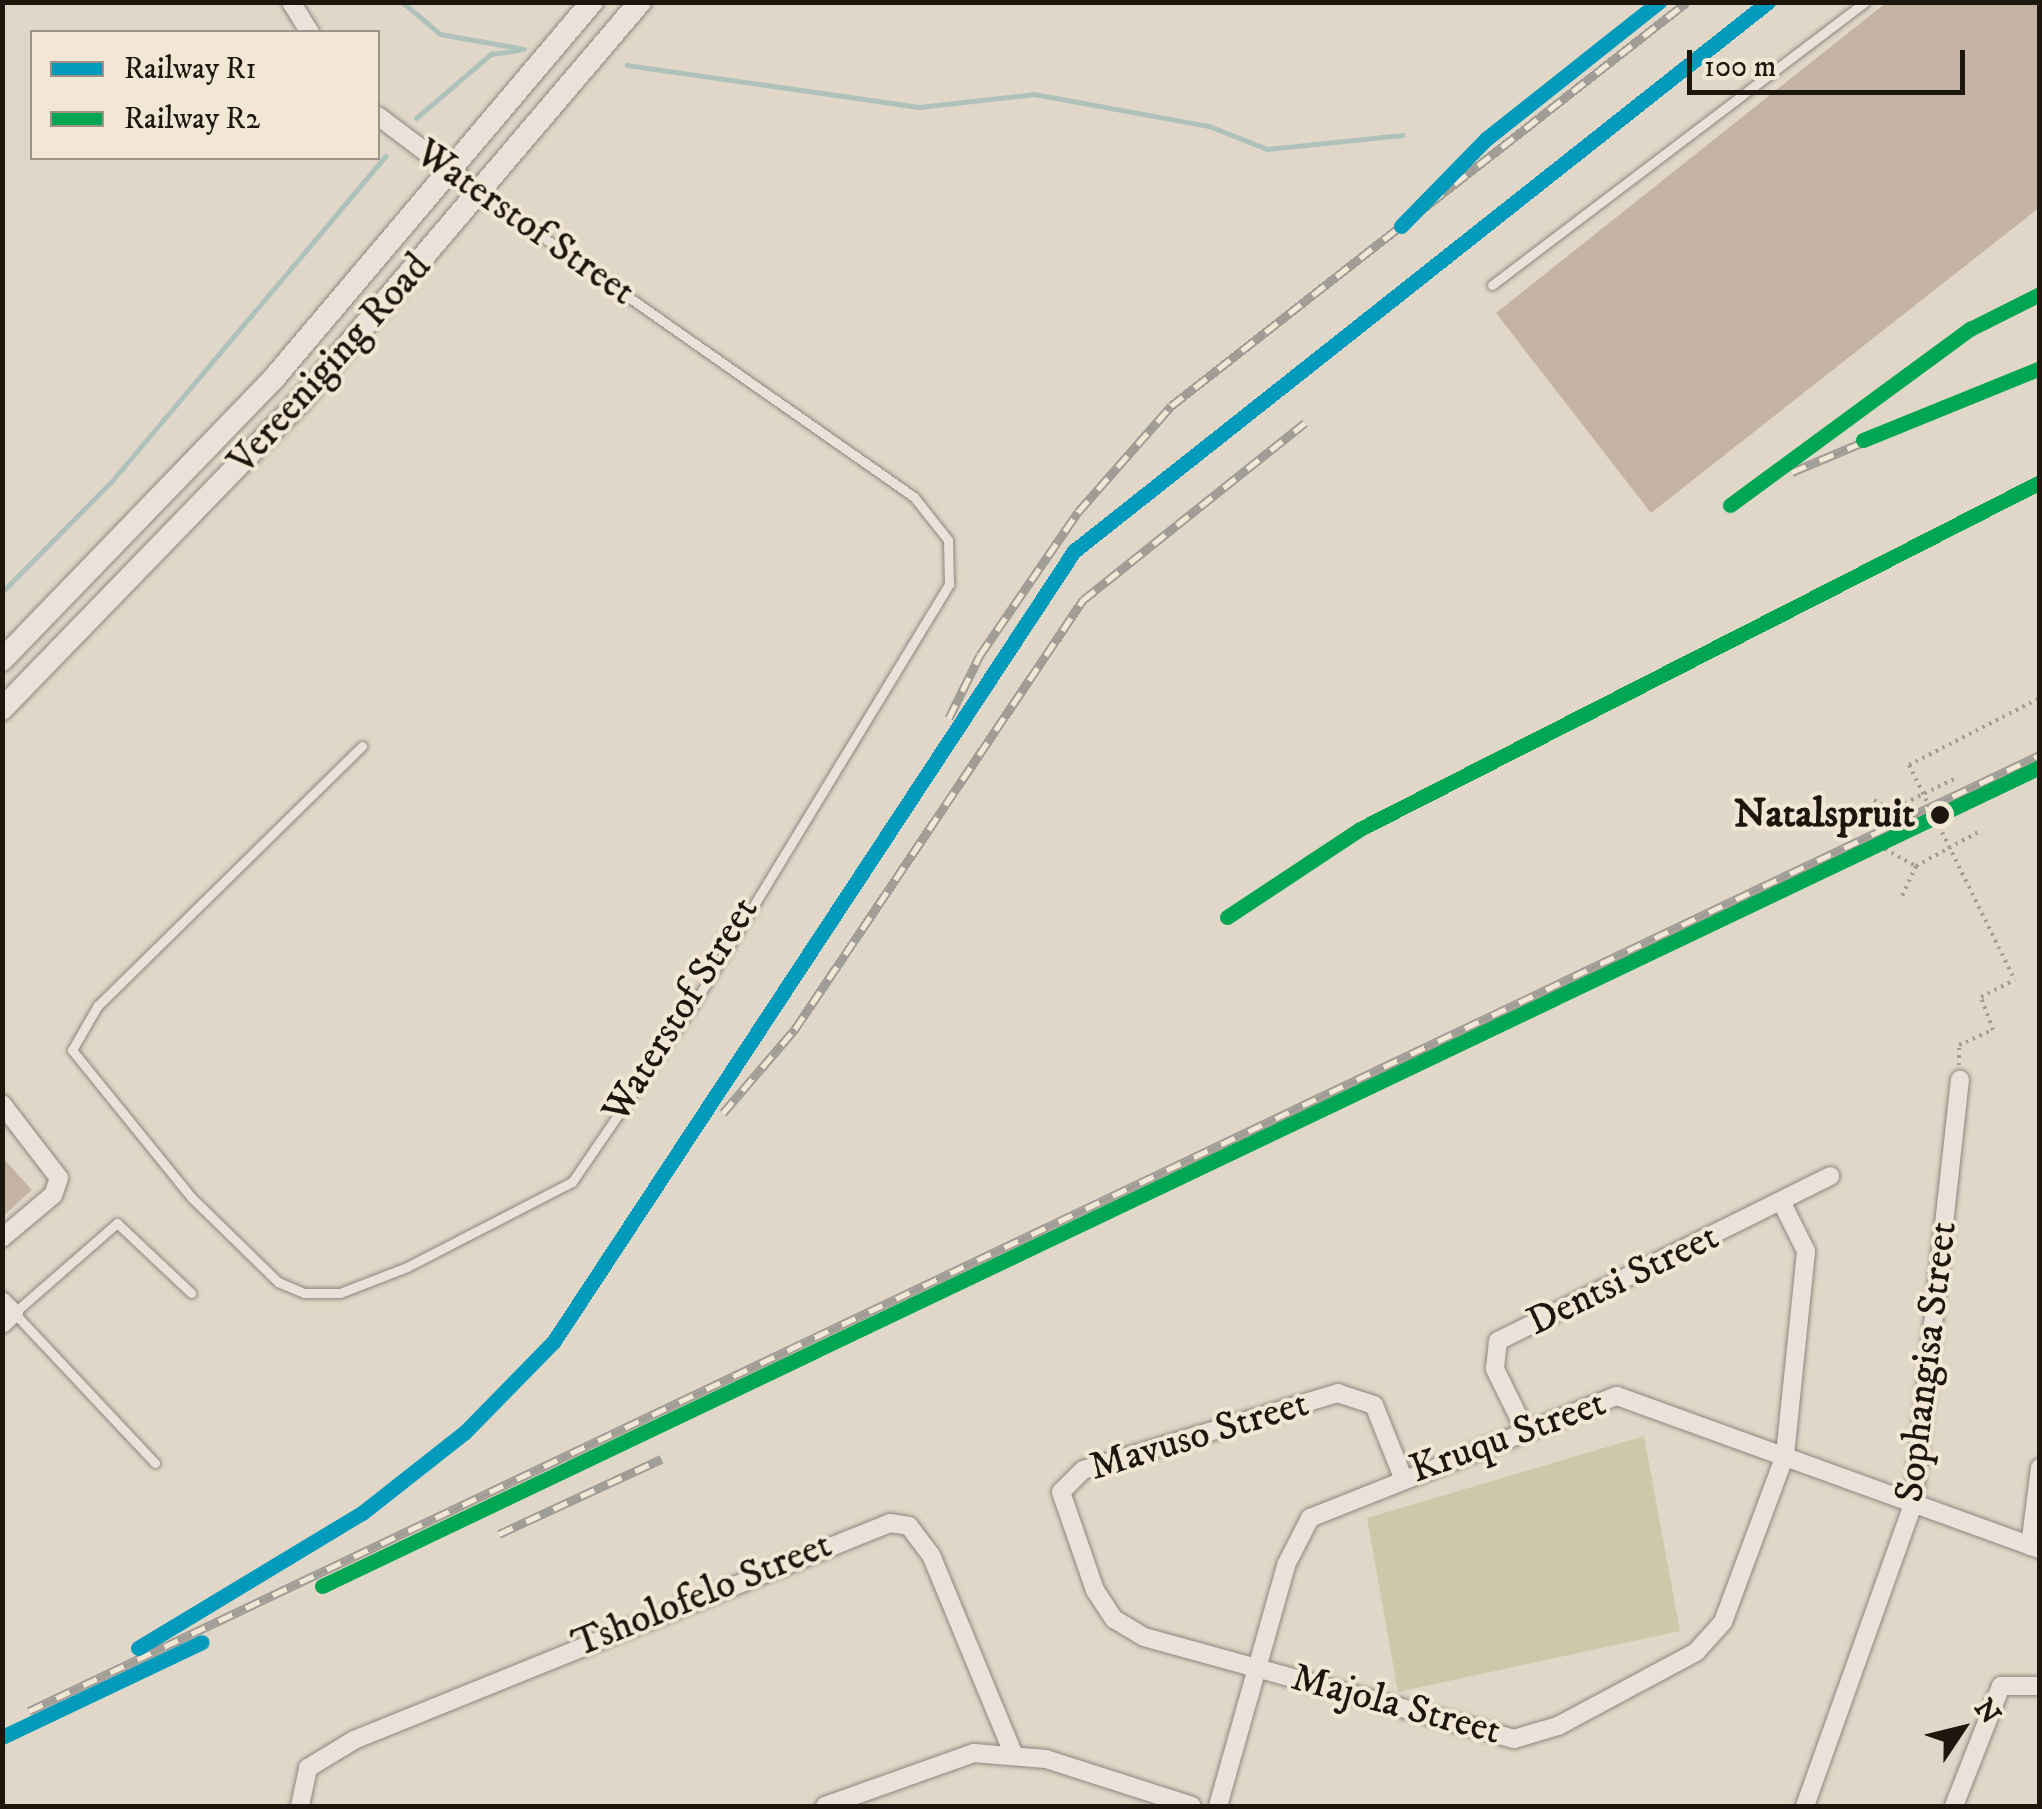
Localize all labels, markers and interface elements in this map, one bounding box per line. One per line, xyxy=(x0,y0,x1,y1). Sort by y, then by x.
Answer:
legend xyxy=(30,30,380,160)
scale bar xyxy=(1692,30,1970,92)
text: 100 m xyxy=(1704,49,1776,86)
text: Railway R1 xyxy=(124,51,257,88)
text: Railway R2 xyxy=(124,101,260,138)
street label: Waterstof Street xyxy=(406,130,644,316)
street label: Vereeniging Road xyxy=(218,244,442,484)
place label: Natalspruit xyxy=(1734,791,1915,839)
marker: Natalspruit xyxy=(1924,799,1956,831)
street label: Waterstof Street xyxy=(593,888,769,1132)
street label: Dentsi Street xyxy=(1520,1213,1726,1347)
street label: Sophangisa Street xyxy=(1886,1219,1968,1505)
street label: Kruqu Street xyxy=(1404,1379,1612,1495)
street label: Mavuso Street xyxy=(1084,1380,1314,1492)
street label: Tsholofelo Street xyxy=(565,1521,839,1669)
street label: Majola Street xyxy=(1286,1654,1506,1756)
north arrow xyxy=(1912,1679,2012,1779)
text: N xyxy=(1966,1692,2008,1731)

